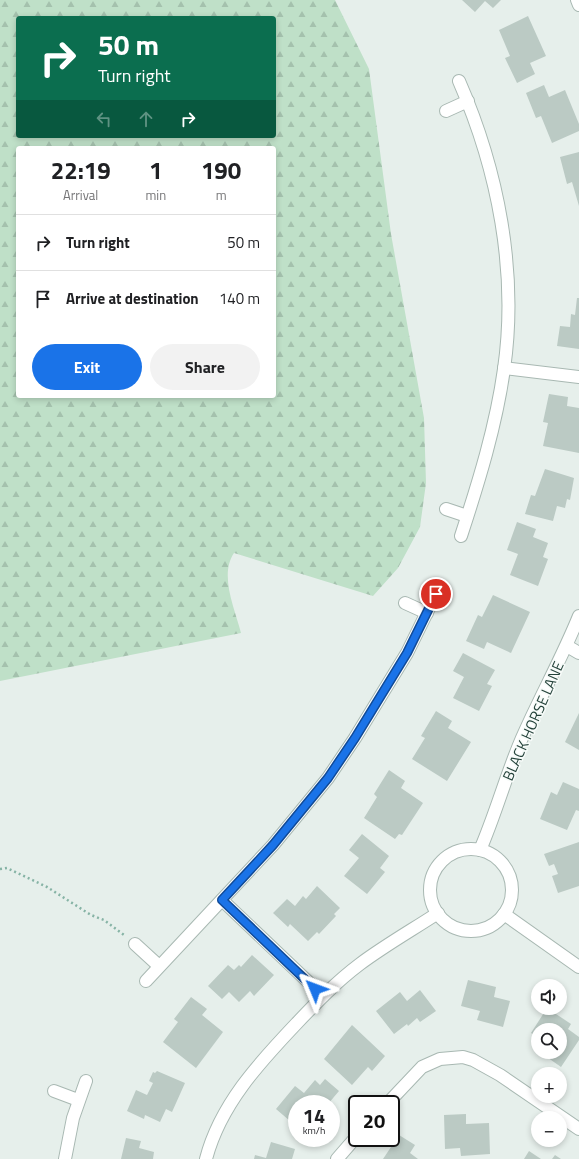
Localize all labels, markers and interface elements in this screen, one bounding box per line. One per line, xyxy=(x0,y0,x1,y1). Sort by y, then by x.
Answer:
text: 50 m xyxy=(98,23,159,66)
icon: right xyxy=(32,32,84,84)
text: Turn right xyxy=(98,62,171,89)
icon: left xyxy=(93,108,115,130)
icon: ahead xyxy=(135,108,157,130)
icon: right xyxy=(177,108,199,130)
text: 22:19 xyxy=(51,152,111,188)
text: 1 xyxy=(149,152,163,188)
text: 190 xyxy=(201,152,241,188)
text: Arrival xyxy=(63,185,98,205)
text: min xyxy=(145,185,166,205)
text: m xyxy=(216,185,227,205)
text: Turn right xyxy=(66,231,130,254)
text: 50 m xyxy=(227,231,260,254)
icon: right xyxy=(32,232,54,254)
text: Arrive at destination xyxy=(66,287,199,310)
text: 140 m xyxy=(219,287,260,310)
icon: arrive xyxy=(32,288,54,310)
button: Exit xyxy=(32,344,142,390)
button: Share xyxy=(150,344,260,390)
pin xyxy=(419,577,453,611)
icon: arrive xyxy=(425,583,447,605)
street label: BLACK HORSE LANE xyxy=(496,658,570,784)
position arrow xyxy=(294,968,336,1010)
map controls xyxy=(531,979,567,1147)
button: sound xyxy=(531,979,567,1015)
button: search xyxy=(531,1023,567,1059)
button: + xyxy=(531,1067,567,1103)
speed limit sign: 20 xyxy=(348,1095,400,1147)
text: 14 xyxy=(303,1100,325,1131)
button: − xyxy=(531,1111,567,1147)
text: km/h xyxy=(303,1123,325,1138)

